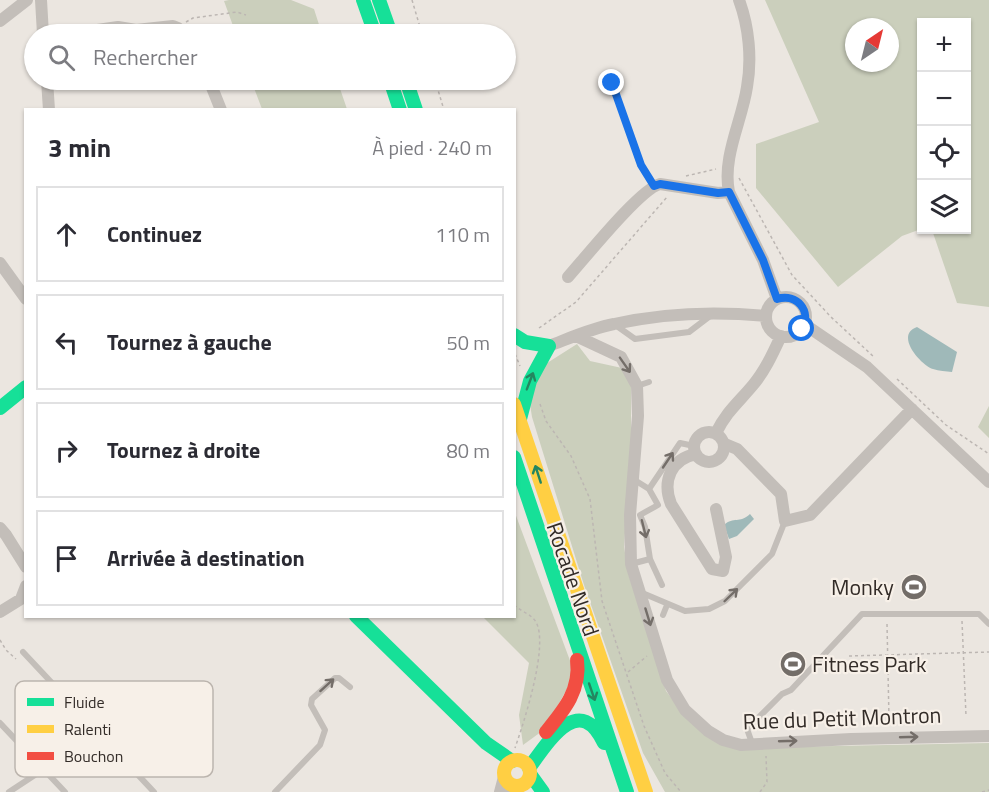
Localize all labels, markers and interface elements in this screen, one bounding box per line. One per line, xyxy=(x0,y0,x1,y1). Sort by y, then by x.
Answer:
north arrow xyxy=(845,18,899,72)
map controls xyxy=(917,18,971,234)
button: + xyxy=(917,18,971,72)
search box xyxy=(24,24,516,90)
text: Rechercher xyxy=(93,40,198,74)
icon: search xyxy=(45,41,78,74)
route end xyxy=(598,69,624,95)
button: − xyxy=(917,72,971,126)
button: locate xyxy=(917,126,971,180)
text: 3 min xyxy=(48,128,111,167)
text: À pied · 240 m xyxy=(372,132,492,163)
button: layers xyxy=(917,180,971,234)
text: Continuez xyxy=(107,217,202,251)
icon: ahead xyxy=(50,218,83,251)
text: 110 m xyxy=(435,219,490,250)
route start xyxy=(788,315,814,341)
text: Tournez à gauche xyxy=(107,325,272,359)
icon: left xyxy=(50,326,83,359)
text: 50 m xyxy=(446,327,490,358)
one-way arrow xyxy=(619,357,631,373)
one-way arrow xyxy=(525,372,536,391)
text: Tournez à droite xyxy=(107,433,260,467)
icon: right xyxy=(50,434,83,467)
text: 80 m xyxy=(446,435,490,466)
one-way arrow xyxy=(662,452,674,469)
one-way arrow xyxy=(532,465,543,484)
street label: Rocade Nord xyxy=(538,517,608,641)
one-way arrow xyxy=(639,519,651,538)
text: Arrivée à destination xyxy=(107,541,305,575)
icon: arrive xyxy=(50,542,83,575)
place label: Monky xyxy=(831,570,894,604)
sports icon: Monky xyxy=(899,572,929,602)
one-way arrow xyxy=(724,587,739,602)
one-way arrow xyxy=(643,607,654,626)
place label: Fitness Park xyxy=(812,647,927,681)
sports icon: Fitness Park xyxy=(778,649,808,679)
one-way arrow xyxy=(319,678,334,692)
legend xyxy=(15,681,213,777)
one-way arrow xyxy=(588,682,599,701)
text: Fluide xyxy=(64,690,105,714)
street label: Rue du Petit Montron xyxy=(742,698,942,738)
text: Ralenti xyxy=(64,717,111,741)
one-way arrow xyxy=(899,731,919,743)
one-way arrow xyxy=(778,736,798,747)
text: Bouchon xyxy=(64,744,123,768)

